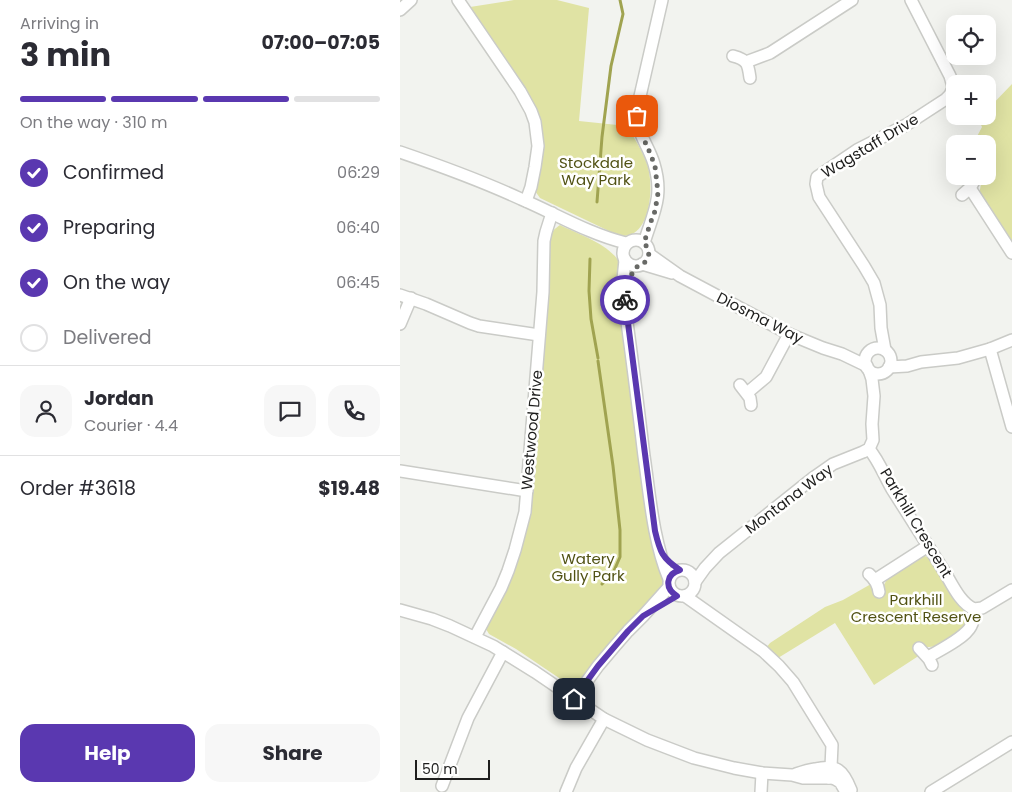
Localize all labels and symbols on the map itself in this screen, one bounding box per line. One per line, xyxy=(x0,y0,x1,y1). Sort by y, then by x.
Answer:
pin xyxy=(616,95,658,137)
street label: Wagstaff Drive xyxy=(817,108,922,183)
park label: Stockdale Way Park xyxy=(559,152,633,190)
courier xyxy=(600,275,650,325)
street label: Diosma Way xyxy=(713,287,808,349)
street label: Westwood Drive xyxy=(516,369,547,491)
street label: Montana Way xyxy=(741,458,837,538)
street label: Parkhill Crescent xyxy=(875,464,958,582)
park label: Watery Gully Park xyxy=(551,548,625,586)
park label: Parkhill Crescent Reserve xyxy=(851,589,981,627)
pin xyxy=(553,678,595,720)
scale bar xyxy=(415,757,490,780)

